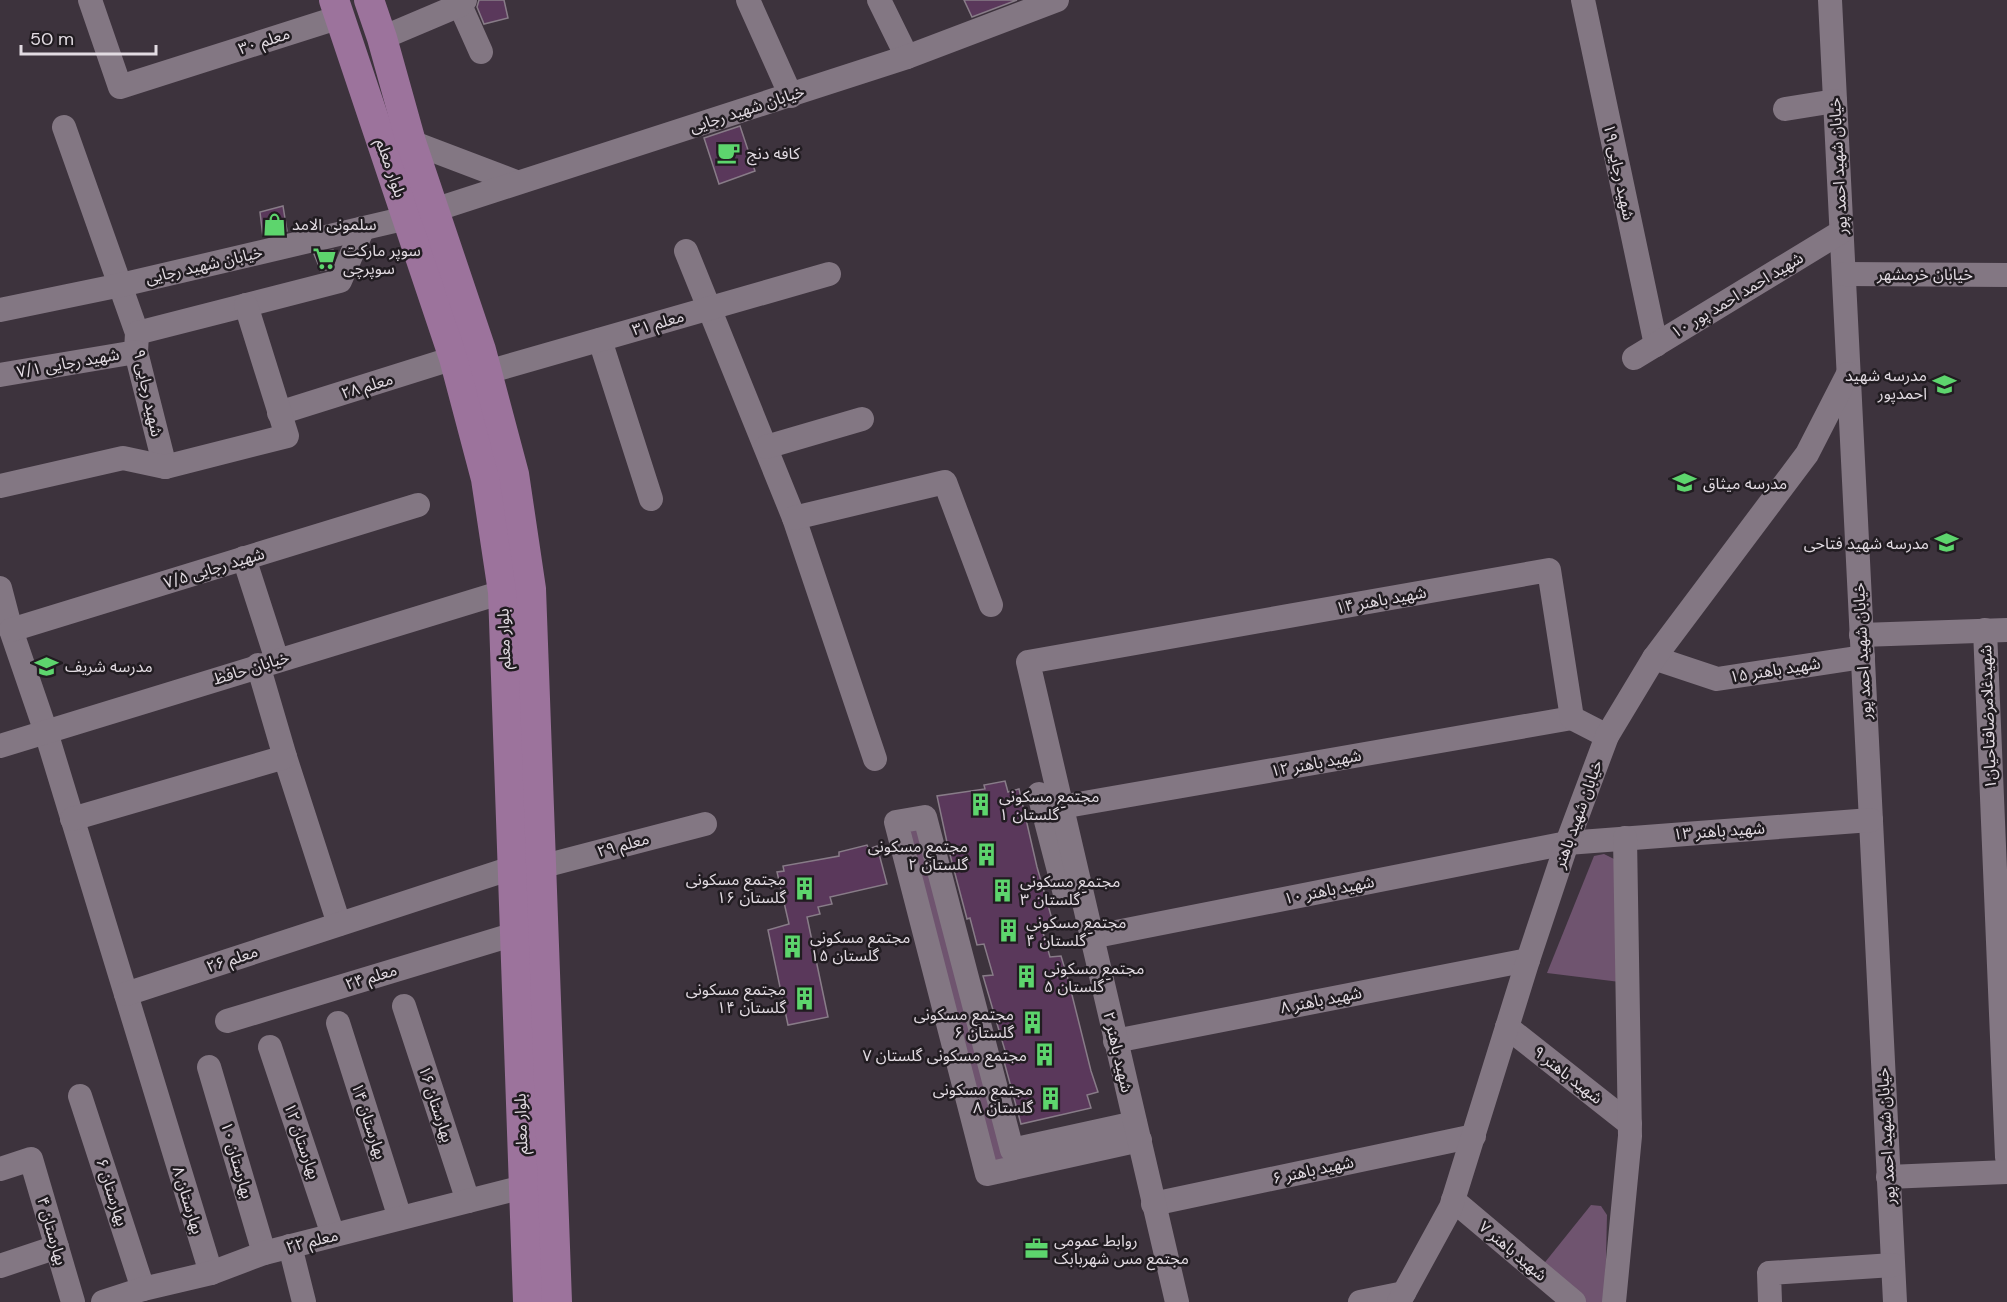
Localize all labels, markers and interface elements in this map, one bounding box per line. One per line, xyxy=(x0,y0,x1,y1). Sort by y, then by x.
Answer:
scale bar xyxy=(21,18,156,56)
street label: معلم ۳۰ xyxy=(236,23,293,61)
text: 50 m xyxy=(30,27,74,51)
street label: خیابان شهید رجایی xyxy=(687,81,807,137)
street label: خیابان شهید احمد پور xyxy=(1824,97,1852,236)
street label: شهید رجایی ۱۹ xyxy=(1599,122,1639,222)
street label: بلوار معلم xyxy=(369,136,411,201)
cafe icon: کافه دنج xyxy=(716,140,742,166)
place label: کافه دنج xyxy=(747,143,800,166)
shop icon: سلمونی الامد xyxy=(261,211,287,237)
place label: سلمونی الامد xyxy=(292,214,377,235)
place label: سوپر مارکت سوپرچی xyxy=(343,240,421,279)
street label: خیابان شهید رجایی xyxy=(143,241,265,289)
supermarket icon: سوپر مارکت سوپرچی xyxy=(312,246,338,272)
street label: شهید احمد احمد پور ۱۰ xyxy=(1667,247,1807,343)
street label: خیابان خرمشهر xyxy=(1876,264,1973,285)
street label: معلم ۳۱ xyxy=(630,306,687,342)
street label: شهید رجایی ۷/۱ xyxy=(15,344,121,382)
street label: شهید رجایی ۹ xyxy=(129,347,167,439)
place label: مدرسه شهید احمدپور xyxy=(1845,365,1927,404)
street label: معلم ۲۸ xyxy=(339,368,396,406)
school or university icon: مدرسه شهید احمدپور xyxy=(1932,371,1958,397)
school or university icon: مدرسه میثاق xyxy=(1672,470,1698,496)
place label: مدرسه میثاق xyxy=(1703,473,1787,494)
school or university icon: مدرسه شهید فتاحی xyxy=(1934,530,1960,556)
place label: مدرسه شهید فتاحی xyxy=(1804,533,1929,554)
street label: شهید رجایی ۷/۵ xyxy=(161,543,267,593)
street label: شهید باهنر ۱۴ xyxy=(1334,582,1428,618)
street label: خیابان شهید احمد پور xyxy=(1848,582,1876,721)
street label: بلوار معلم xyxy=(492,608,518,670)
street label: شهیدغلامرضافتاحیان۱ xyxy=(1975,645,2001,789)
street label: خیابان حافظ xyxy=(210,646,292,690)
street label: شهید باهنر ۱۵ xyxy=(1728,652,1822,688)
school or university icon: مدرسه شریف xyxy=(34,653,60,679)
place label: مدرسه شریف xyxy=(65,656,153,677)
street label: شهید باهنر ۱۲ xyxy=(1269,745,1363,781)
street label: خیابان شهید باهنر xyxy=(1548,757,1607,872)
place label: مجتمع مسکونی گلستان ۱ xyxy=(999,786,1099,825)
building icon: مجتمع مسکونی گلستان ۱ xyxy=(968,792,994,818)
street label: شهید باهنر ۱۳ xyxy=(1672,817,1766,845)
street label: معلم ۲۹ xyxy=(595,828,652,864)
place label: مجتمع مسکونی گلستان ۲ xyxy=(868,836,968,875)
building icon: مجتمع مسکونی گلستان ۲ xyxy=(973,842,999,868)
place label: مجتمع مسکونی گلستان ۱۶ xyxy=(686,869,786,908)
place label: مجتمع مسکونی گلستان ۳ xyxy=(1020,871,1120,910)
street label: شهید باهنر ۱۰ xyxy=(1282,871,1376,909)
building icon: مجتمع مسکونی گلستان ۱۶ xyxy=(791,875,817,901)
building icon: مجتمع مسکونی گلستان ۳ xyxy=(989,877,1015,903)
place label: مجتمع مسکونی گلستان ۴ xyxy=(1026,912,1126,951)
building icon: مجتمع مسکونی گلستان ۴ xyxy=(995,918,1021,944)
place label: مجتمع مسکونی گلستان ۱۵ xyxy=(810,927,910,966)
building icon: مجتمع مسکونی گلستان ۱۵ xyxy=(779,933,805,959)
street label: معلم ۲۶ xyxy=(204,941,261,979)
place label: مجتمع مسکونی گلستان ۵ xyxy=(1044,958,1144,997)
street label: معلم ۲۴ xyxy=(343,959,400,997)
building icon: مجتمع مسکونی گلستان ۵ xyxy=(1013,964,1039,990)
place label: مجتمع مسکونی گلستان ۱۴ xyxy=(686,979,786,1018)
street label: شهید باهنر ۸ xyxy=(1278,982,1364,1018)
building icon: مجتمع مسکونی گلستان ۱۴ xyxy=(791,985,817,1011)
place label: مجتمع مسکونی گلستان ۶ xyxy=(914,1004,1014,1043)
street label: شهید باهنر ۲ xyxy=(1098,1009,1138,1095)
building icon: مجتمع مسکونی گلستان ۶ xyxy=(1019,1010,1045,1036)
street label: شهید باهنر ۹ xyxy=(1529,1041,1607,1109)
building icon: مجتمع مسکونی گلستان ۷ xyxy=(1032,1042,1058,1068)
place label: مجتمع مسکونی گلستان ۷ xyxy=(862,1045,1027,1068)
street label: بهارستان ۱۶ xyxy=(414,1063,458,1145)
street label: خیابان شهید احمد پور xyxy=(1872,1067,1900,1206)
place label: مجتمع مسکونی گلستان ۸ xyxy=(933,1079,1033,1118)
street label: بهارستان ۱۴ xyxy=(347,1080,391,1162)
building icon: مجتمع مسکونی گلستان ۸ xyxy=(1038,1085,1064,1111)
street label: بلوار معلم xyxy=(509,1093,535,1155)
street label: بهارستان ۱۲ xyxy=(279,1100,325,1182)
street label: بهارستان ۱۰ xyxy=(216,1119,258,1201)
street label: شهید باهنر ۶ xyxy=(1270,1151,1356,1189)
street label: بهارستان ۶ xyxy=(91,1155,133,1229)
street label: بهارستان ۸ xyxy=(168,1163,208,1237)
street label: بهارستان ۴ xyxy=(32,1194,72,1268)
street label: شهید باهنر ۷ xyxy=(1475,1216,1551,1286)
street label: معلم ۲۲ xyxy=(284,1224,341,1260)
place label: روابط عمومی مجتمع مس شهربابک xyxy=(1054,1230,1189,1271)
office icon: روابط عمومی مجتمع مس شهربابک xyxy=(1023,1236,1049,1262)

